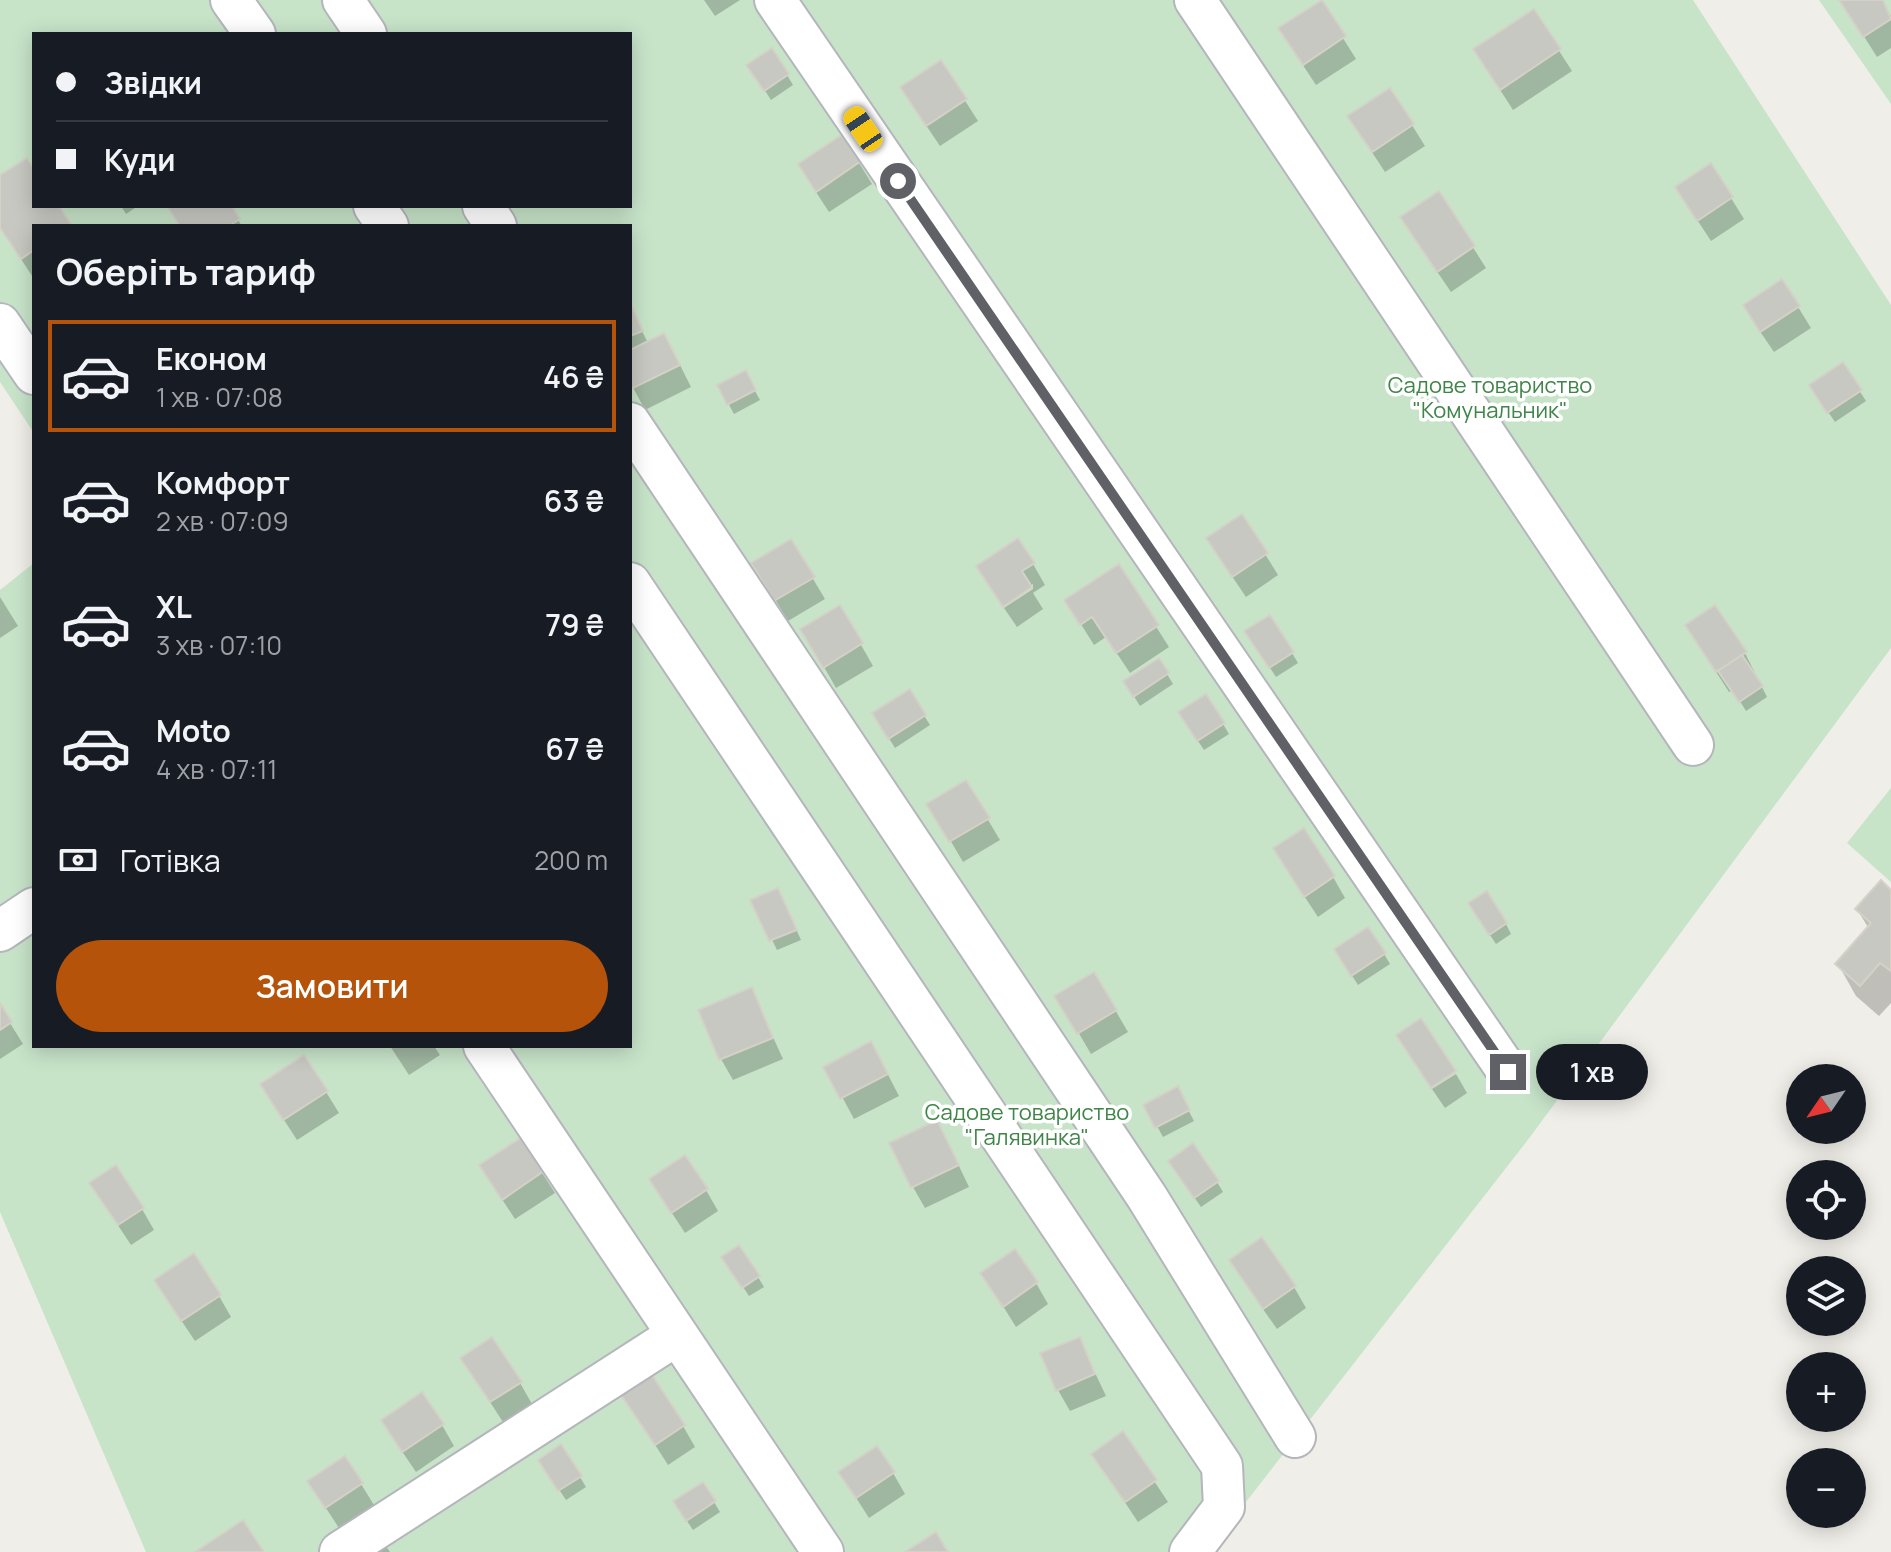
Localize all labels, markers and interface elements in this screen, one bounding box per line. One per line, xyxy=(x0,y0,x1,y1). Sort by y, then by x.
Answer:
text: Звідки xyxy=(104,62,202,103)
car xyxy=(840,102,886,156)
text: Куди xyxy=(104,139,176,180)
route start xyxy=(880,163,916,199)
text: Оберіть тариф xyxy=(56,247,316,296)
text: Економ xyxy=(156,338,267,379)
icon: car xyxy=(60,340,132,412)
text: 46 ₴ xyxy=(543,356,604,397)
park label: Садове товариство "Комунальник" xyxy=(1388,370,1592,425)
text: 1 хв · 07:08 xyxy=(156,379,283,415)
text: Комфорт xyxy=(156,462,290,503)
icon: car xyxy=(60,464,132,536)
text: 63 ₴ xyxy=(544,480,604,521)
text: 2 хв · 07:09 xyxy=(156,503,289,539)
text: XL xyxy=(156,586,192,627)
icon: car xyxy=(60,588,132,660)
text: 79 ₴ xyxy=(545,604,604,645)
text: 3 хв · 07:10 xyxy=(156,627,282,663)
text: Moto xyxy=(156,710,231,751)
icon: car xyxy=(60,712,132,784)
text: 67 ₴ xyxy=(545,728,604,769)
text: 4 хв · 07:11 xyxy=(156,751,277,787)
icon: cash xyxy=(56,838,100,882)
text: Готівка xyxy=(120,840,221,881)
text: 200 m xyxy=(534,842,608,878)
button: Замовити xyxy=(56,940,608,1032)
callout: 1 хв xyxy=(1536,1044,1648,1100)
route end xyxy=(1490,1054,1526,1090)
text: 1 хв xyxy=(1570,1054,1614,1090)
north arrow xyxy=(1786,1064,1866,1144)
map controls xyxy=(1786,1064,1866,1528)
park label: Садове товариство "Галявинка" xyxy=(925,1097,1129,1152)
button: locate xyxy=(1786,1160,1866,1240)
button: layers xyxy=(1786,1256,1866,1336)
button: + xyxy=(1786,1352,1866,1432)
button: − xyxy=(1786,1448,1866,1528)

